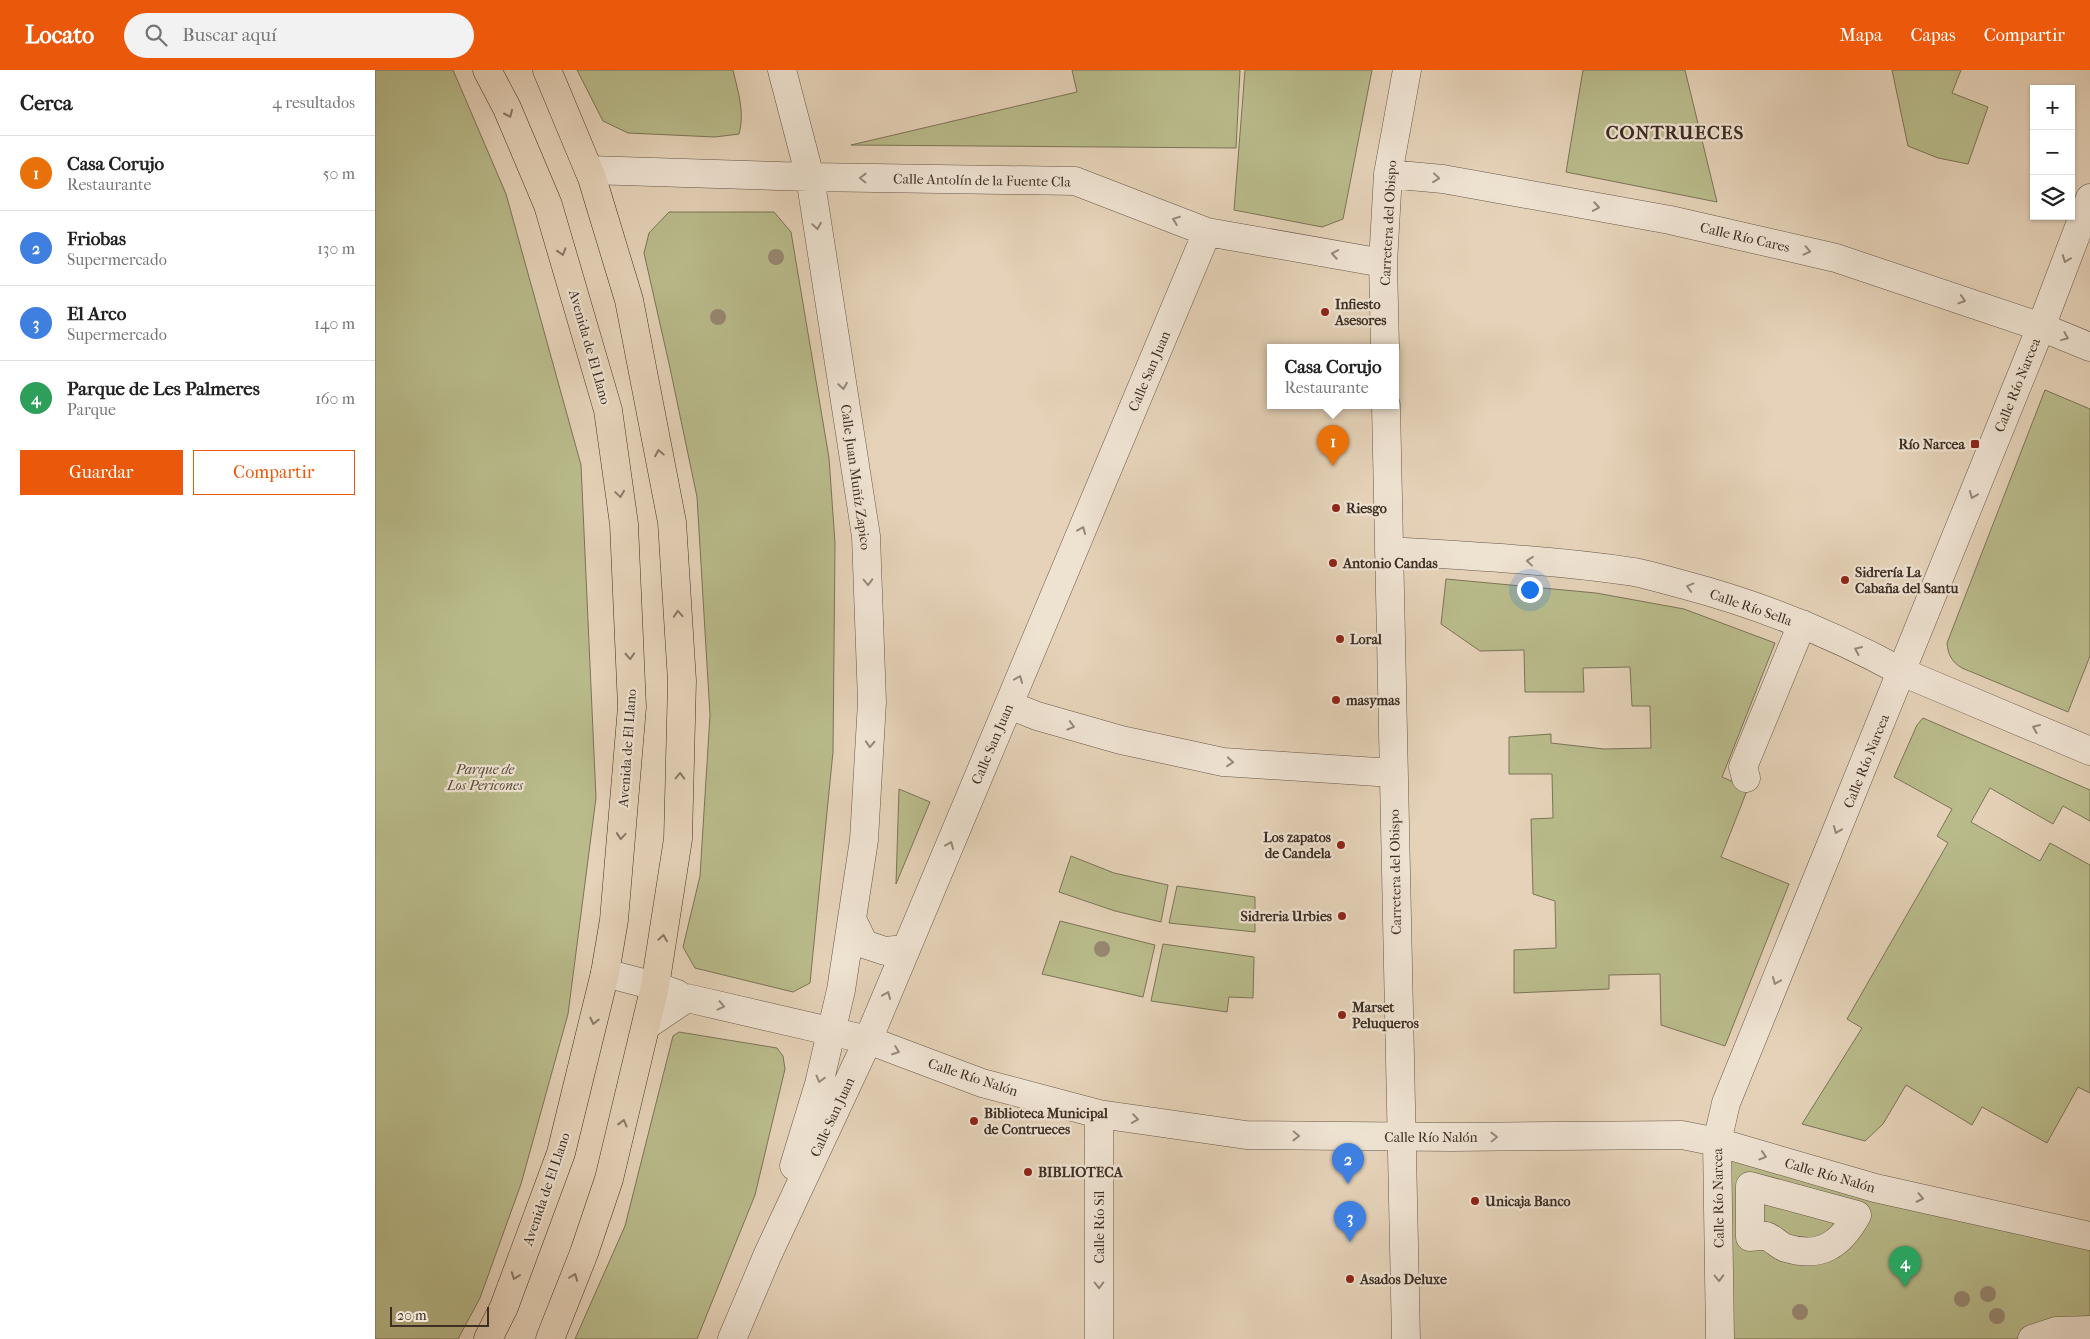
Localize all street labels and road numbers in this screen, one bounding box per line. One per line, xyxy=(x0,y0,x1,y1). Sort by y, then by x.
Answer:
street label: Carretera del Obispo xyxy=(1377,160,1400,286)
street label: Calle Antolín de la Fuente Cla xyxy=(893,170,1071,191)
street label: Calle Río Cares xyxy=(1698,219,1791,256)
street label: Avenida de El Llano xyxy=(565,287,614,406)
street label: Calle San Juan xyxy=(1125,328,1174,414)
street label: Calle Río Narcea xyxy=(1991,335,2044,435)
street label: Calle Juan Muñíz Zapico xyxy=(837,403,874,551)
street label: Calle Río Sella xyxy=(1707,585,1795,630)
street label: Avenida de El Llano xyxy=(615,688,640,809)
street label: Calle San Juan xyxy=(968,701,1017,787)
street label: Calle Río Narcea xyxy=(1840,711,1893,811)
street label: Carretera del Obispo xyxy=(1386,809,1405,935)
street label: Calle Río Nalón xyxy=(926,1055,1020,1100)
street label: Calle San Juan xyxy=(807,1075,858,1160)
street label: Calle Río Nalón xyxy=(1384,1129,1478,1146)
street label: Avenida de El Llano xyxy=(519,1130,574,1249)
street label: Calle Río Narcea xyxy=(1709,1147,1728,1248)
street label: Calle Río Nalón xyxy=(1783,1154,1877,1197)
street label: Calle Río Sil xyxy=(1091,1190,1108,1263)

